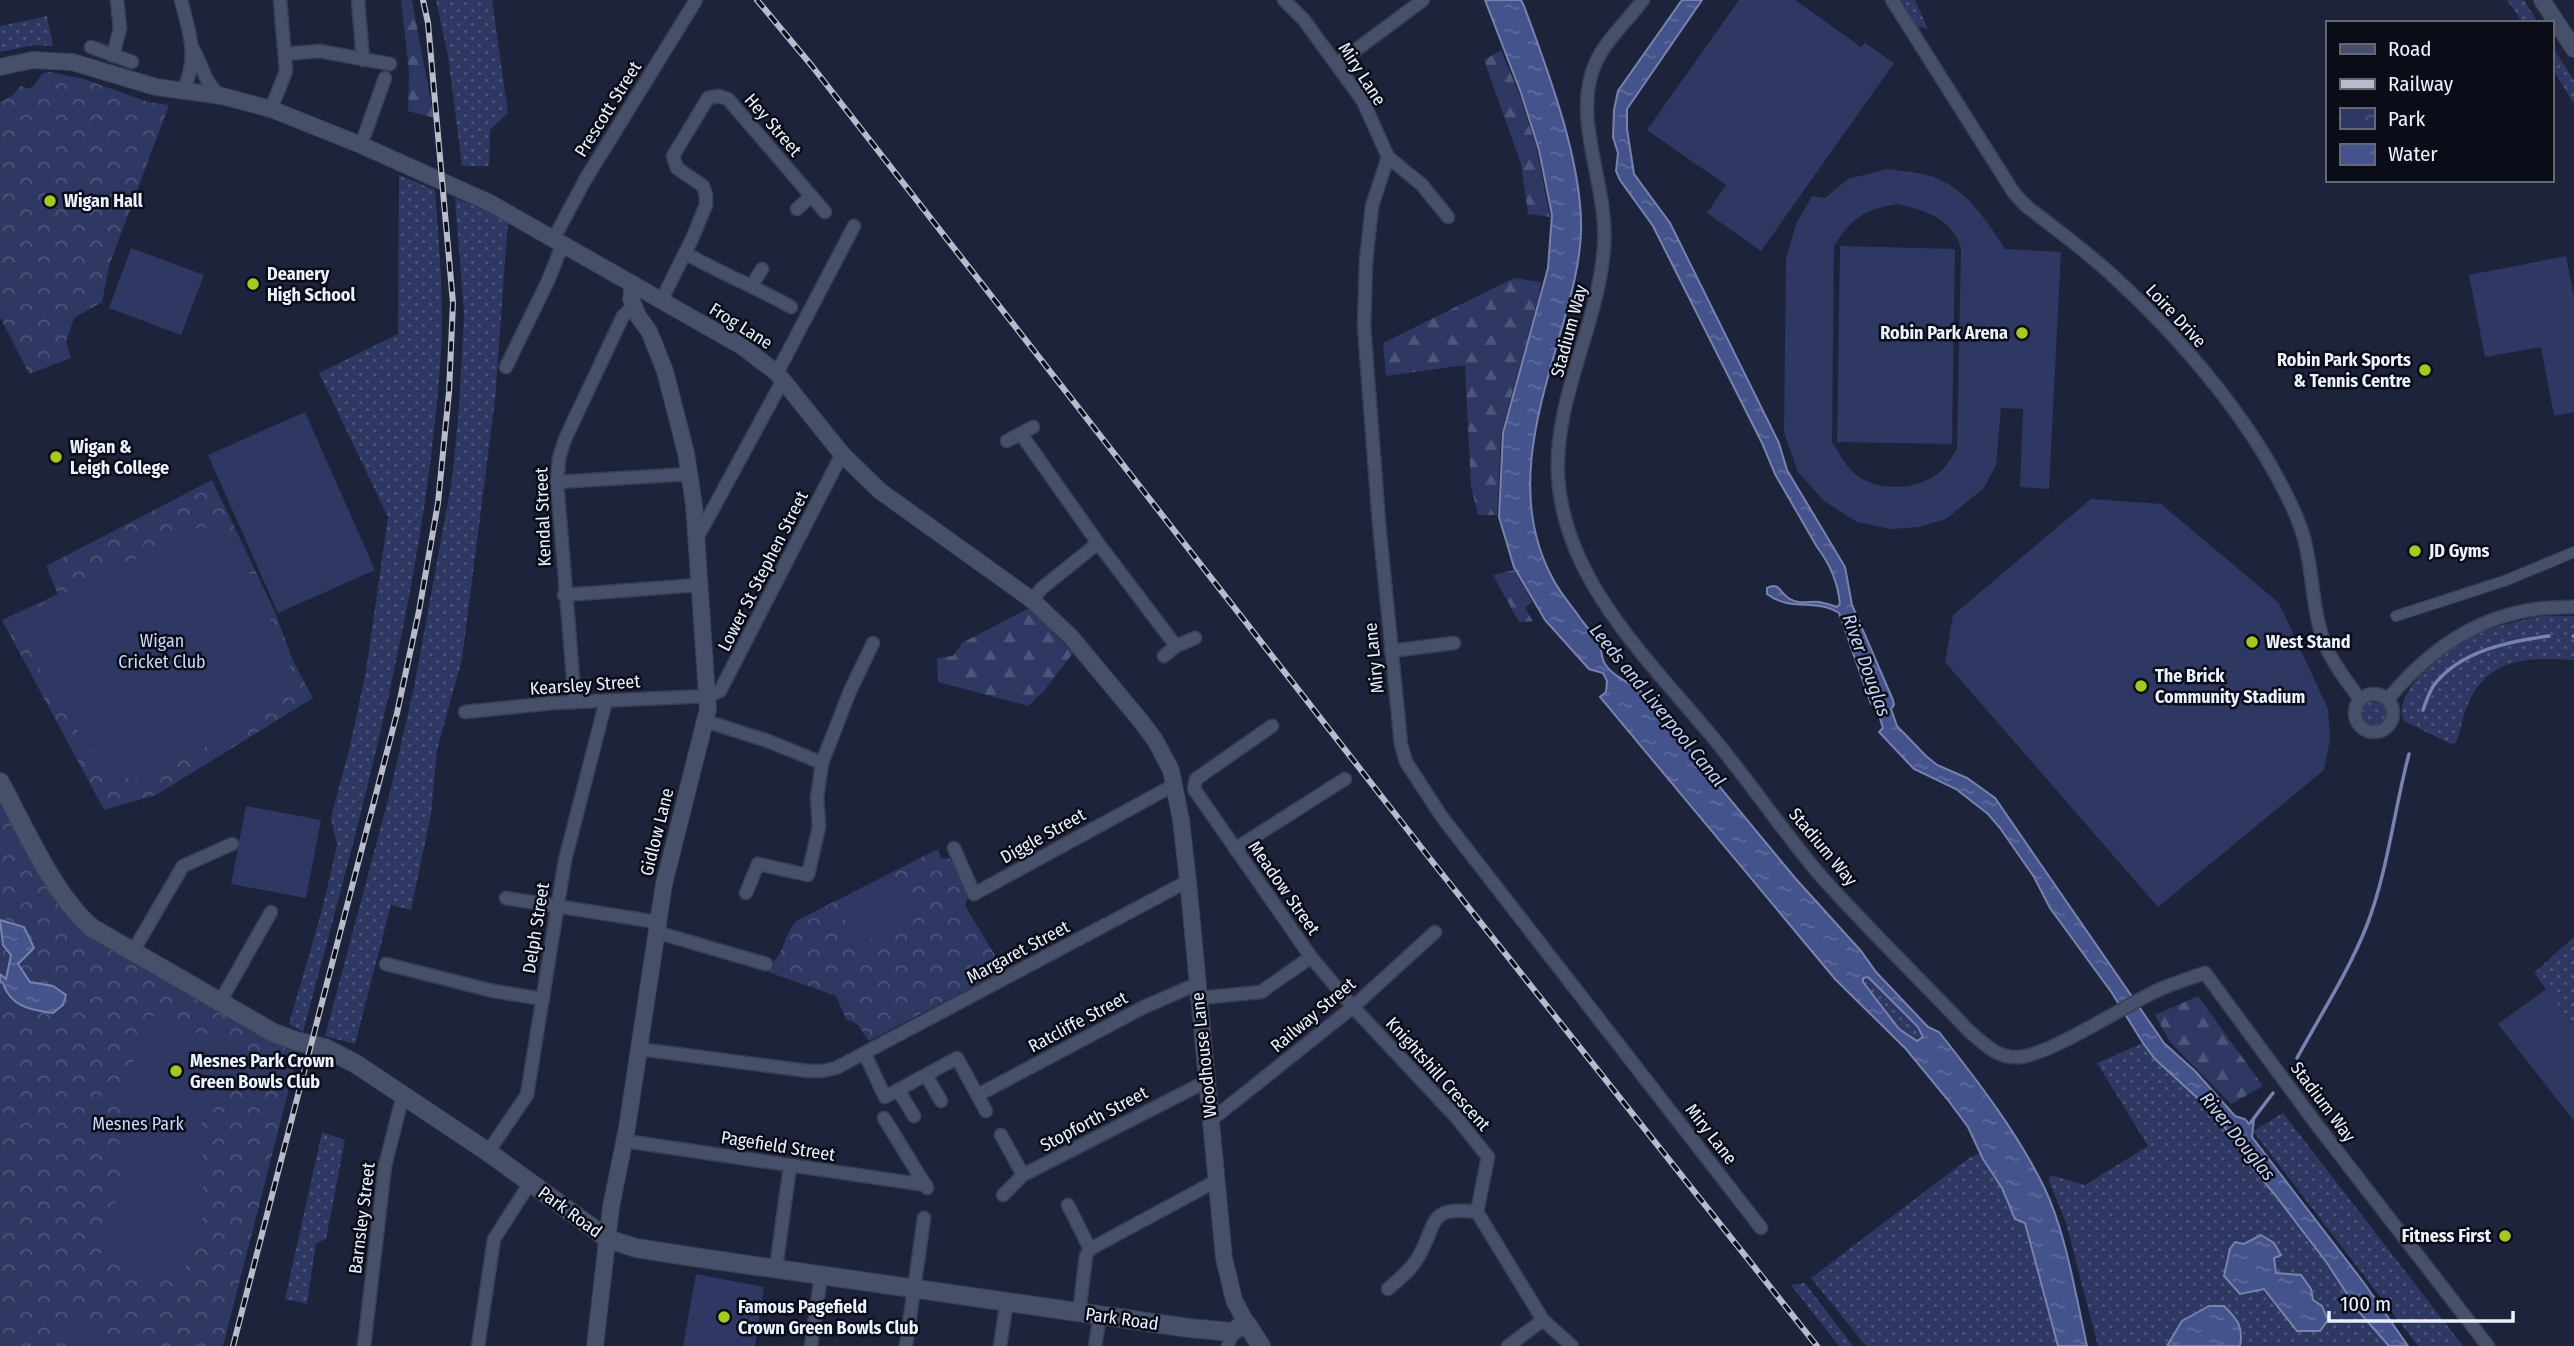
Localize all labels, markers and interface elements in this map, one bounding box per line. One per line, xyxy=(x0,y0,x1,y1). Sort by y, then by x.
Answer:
legend xyxy=(2326,21,2553,182)
text: Road xyxy=(2388,36,2432,62)
street label: Miry Lane xyxy=(1333,38,1391,110)
street label: Prescott Street xyxy=(570,57,646,161)
text: Railway xyxy=(2388,71,2454,97)
street label: Hey Street xyxy=(740,89,806,161)
text: Park xyxy=(2388,106,2426,132)
text: Water xyxy=(2388,141,2438,167)
place label: Wigan Hall xyxy=(64,190,143,212)
marker: Wigan Hall xyxy=(42,193,58,209)
place label: Deanery High School xyxy=(267,263,355,306)
marker: Deanery High School xyxy=(245,276,261,292)
street label: Loire Drive xyxy=(2141,280,2211,352)
street label: Stadium Way xyxy=(1546,282,1592,380)
street label: Frog Lane xyxy=(705,298,777,354)
place label: Robin Park Arena xyxy=(1880,322,2008,344)
marker: Robin Park Arena xyxy=(2014,325,2030,341)
place label: Robin Park Sports & Tennis Centre xyxy=(2277,349,2411,392)
marker: Robin Park Sports & Tennis Centre xyxy=(2417,362,2433,378)
place label: Wigan & Leigh College xyxy=(70,436,169,479)
marker: Wigan & Leigh College xyxy=(48,449,64,465)
street label: Kendal Street xyxy=(530,467,556,567)
street label: Lower St Stephen Street xyxy=(713,487,813,655)
place label: JD Gyms xyxy=(2428,540,2490,562)
marker: JD Gyms xyxy=(2407,543,2423,559)
water label: River Douglas xyxy=(1837,611,1896,719)
water label: Leeds and Liverpool Canal xyxy=(1585,619,1730,791)
street label: Miry Lane xyxy=(1359,621,1389,694)
park label: Wigan Cricket Club xyxy=(118,630,206,673)
place label: West Stand xyxy=(2266,631,2351,653)
marker: West Stand xyxy=(2244,634,2260,650)
place label: The Brick Community Stadium xyxy=(2155,665,2305,708)
street label: Kearsley Street xyxy=(529,670,641,700)
marker: The Brick Community Stadium xyxy=(2133,678,2149,694)
street label: Gidlow Lane xyxy=(635,786,679,878)
street label: Diggle Street xyxy=(997,804,1090,868)
street label: Stadium Way xyxy=(1784,804,1862,890)
street label: Meadow Street xyxy=(1244,837,1325,939)
street label: Delph Street xyxy=(518,881,554,975)
street label: Margaret Street xyxy=(963,916,1073,988)
street label: Railway Street xyxy=(1266,973,1360,1057)
street label: Ratcliffe Street xyxy=(1025,987,1132,1057)
street label: Woodhouse Lane xyxy=(1186,991,1222,1119)
street label: Knightshill Crescent xyxy=(1381,1013,1495,1136)
place label: Mesnes Park Crown Green Bowls Club xyxy=(190,1050,334,1093)
street label: Stadium Way xyxy=(2286,1058,2360,1146)
marker: Mesnes Park Crown Green Bowls Club xyxy=(168,1063,184,1079)
street label: Stopforth Street xyxy=(1037,1081,1152,1157)
water label: River Douglas xyxy=(2195,1087,2280,1185)
street label: Miry Lane xyxy=(1680,1099,1742,1169)
park label: Mesnes Park xyxy=(92,1113,184,1135)
street label: Pagefield Street xyxy=(719,1126,837,1166)
street label: Barnsley Street xyxy=(344,1161,380,1275)
street label: Park Road xyxy=(534,1181,606,1243)
place label: Fitness First xyxy=(2402,1225,2492,1247)
marker: Fitness First xyxy=(2497,1228,2513,1244)
scale bar xyxy=(2329,1280,2513,1324)
text: 100 m xyxy=(2340,1291,2391,1317)
place label: Famous Pagefield Crown Green Bowls Club xyxy=(738,1296,919,1339)
street label: Park Road xyxy=(1084,1303,1160,1335)
marker: Famous Pagefield Crown Green Bowls Club xyxy=(716,1309,732,1325)

